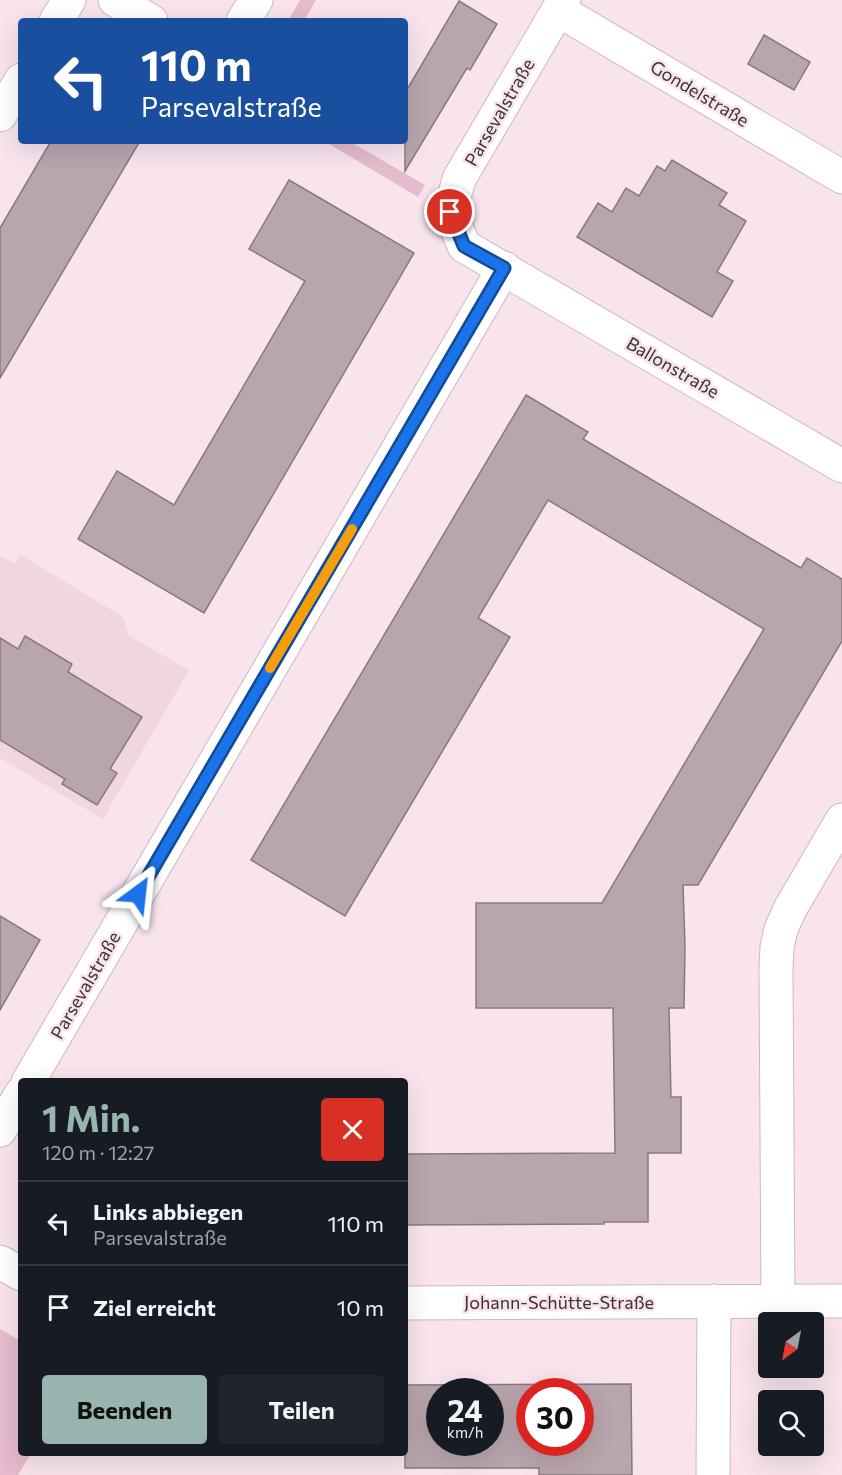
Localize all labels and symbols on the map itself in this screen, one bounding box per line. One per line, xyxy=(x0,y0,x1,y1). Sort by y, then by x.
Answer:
street label: Parsevalstraße xyxy=(459,54,539,170)
street label: Gondelstraße xyxy=(647,55,753,131)
pin xyxy=(424,186,475,237)
street label: Ballonstraße xyxy=(623,332,723,402)
position arrow xyxy=(106,862,170,926)
street label: Parsevalstraße xyxy=(45,927,125,1043)
street label: Johann-Schütte-Straße xyxy=(464,1291,654,1313)
north arrow xyxy=(758,1312,824,1378)
speed limit sign: 30 xyxy=(516,1378,594,1456)

